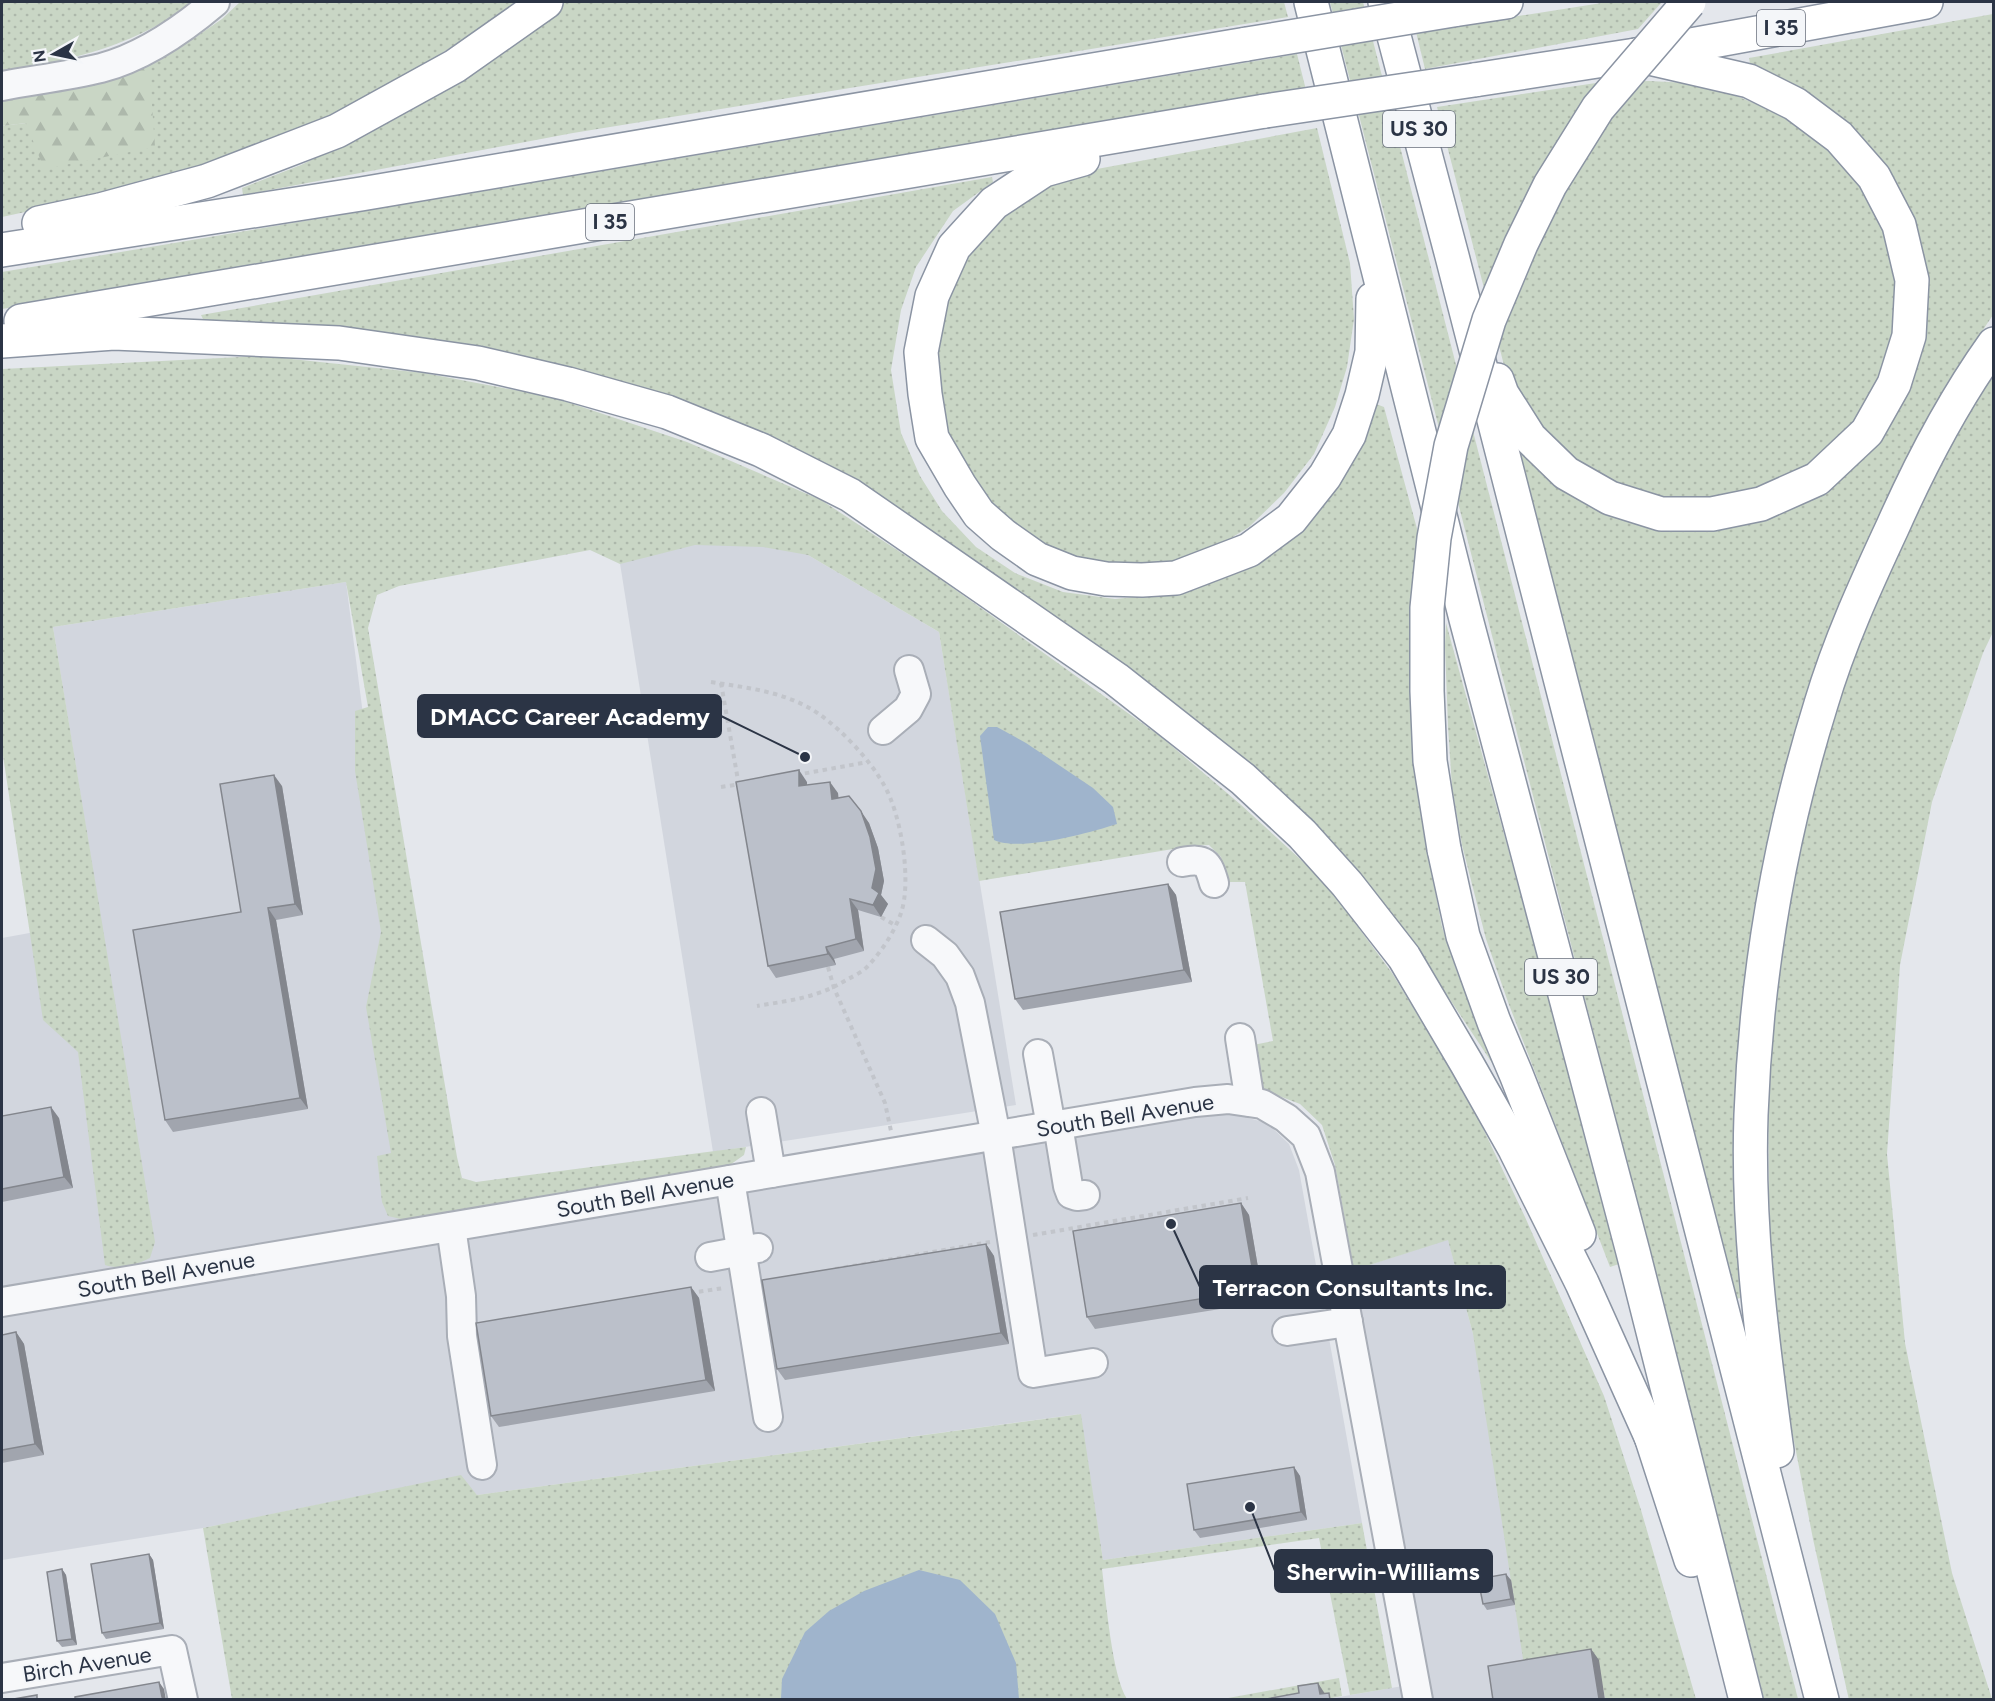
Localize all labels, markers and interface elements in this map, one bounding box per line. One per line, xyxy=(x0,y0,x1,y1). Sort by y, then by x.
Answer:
road number: I 35 xyxy=(1757,10,1805,46)
north arrow xyxy=(24,24,84,84)
text: N xyxy=(29,49,50,64)
road number: US 30 xyxy=(1383,111,1455,147)
road number: I 35 xyxy=(586,204,634,240)
callout: DMACC Career Academy xyxy=(418,695,721,737)
text: DMACC Career Academy xyxy=(430,702,710,731)
road number: US 30 xyxy=(1525,959,1597,995)
street label: South Bell Avenue xyxy=(1034,1088,1216,1143)
street label: South Bell Avenue xyxy=(554,1166,736,1223)
street label: South Bell Avenue xyxy=(75,1246,257,1303)
callout: Terracon Consultants Inc. xyxy=(1200,1266,1505,1308)
text: Terracon Consultants Inc. xyxy=(1213,1273,1493,1302)
callout: Sherwin-Williams xyxy=(1275,1550,1492,1592)
text: Sherwin-Williams xyxy=(1286,1557,1480,1586)
street label: Birch Avenue xyxy=(21,1641,153,1688)

